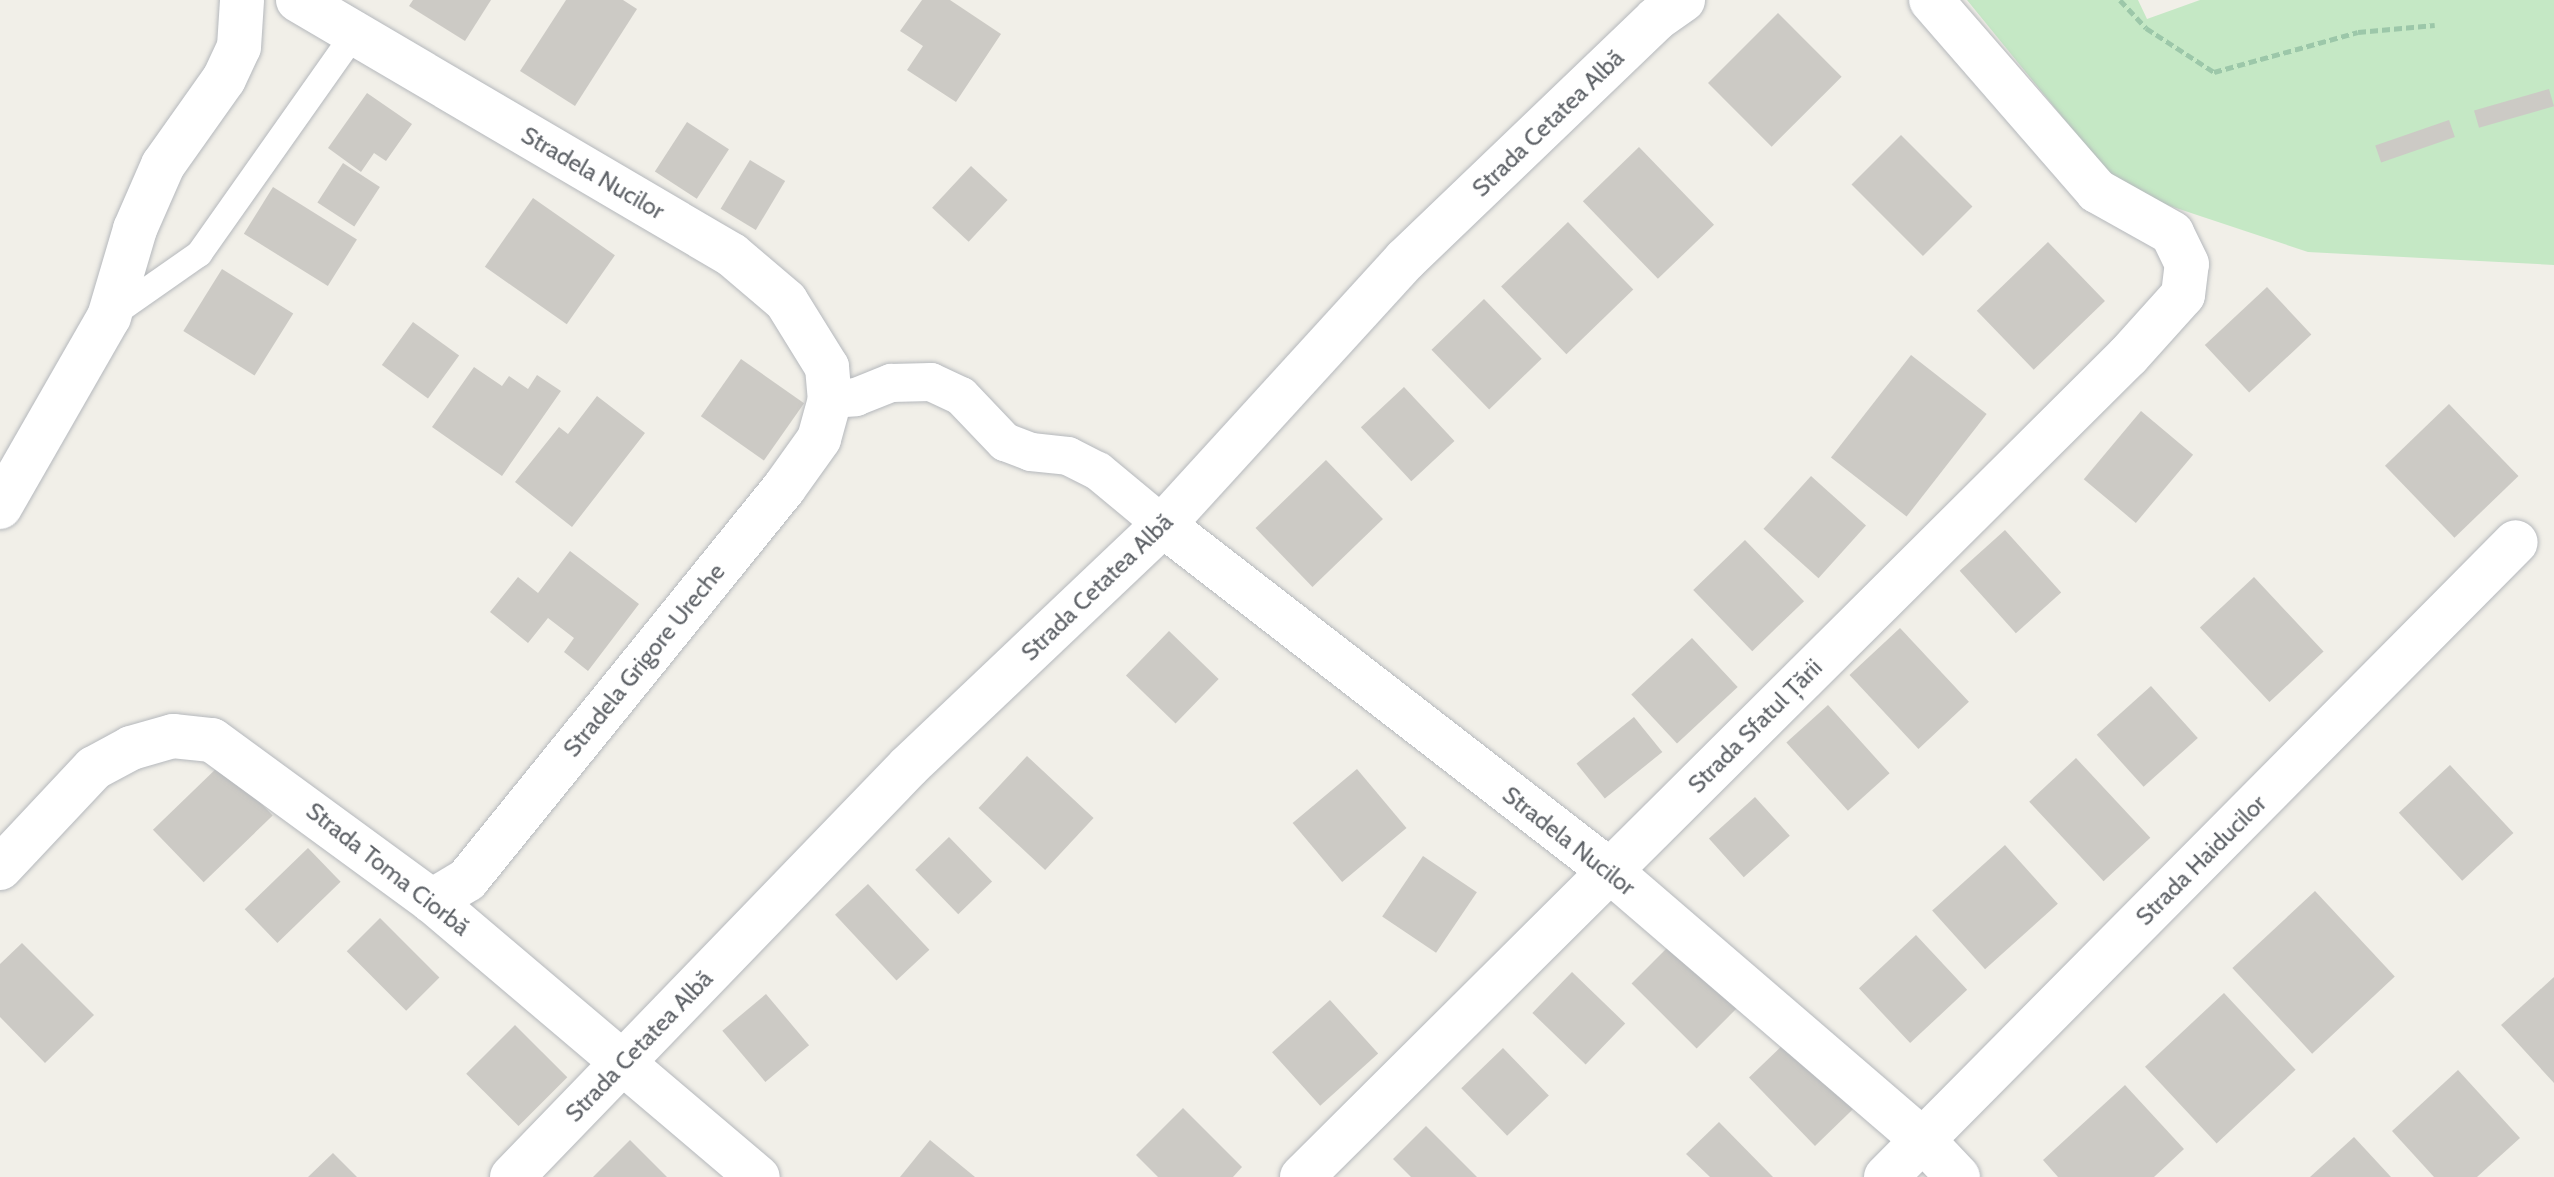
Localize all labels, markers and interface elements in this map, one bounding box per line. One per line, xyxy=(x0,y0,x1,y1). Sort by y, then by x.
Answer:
street label: Strada Cetatea Albă xyxy=(1466,43,1630,203)
street label: Stradela Nucilor xyxy=(516,120,670,226)
street label: Strada Cetatea Albă xyxy=(1015,507,1179,667)
street label: Stradela Grigore Ureche xyxy=(557,558,731,762)
street label: Strada Sfatul Țării xyxy=(1682,653,1828,799)
street label: Stradela Nucilor xyxy=(1497,780,1641,902)
street label: Strada Haiducilor xyxy=(2130,789,2272,931)
street label: Strada Toma Ciorbă xyxy=(301,796,475,942)
street label: Strada Cetatea Albă xyxy=(559,964,719,1128)

